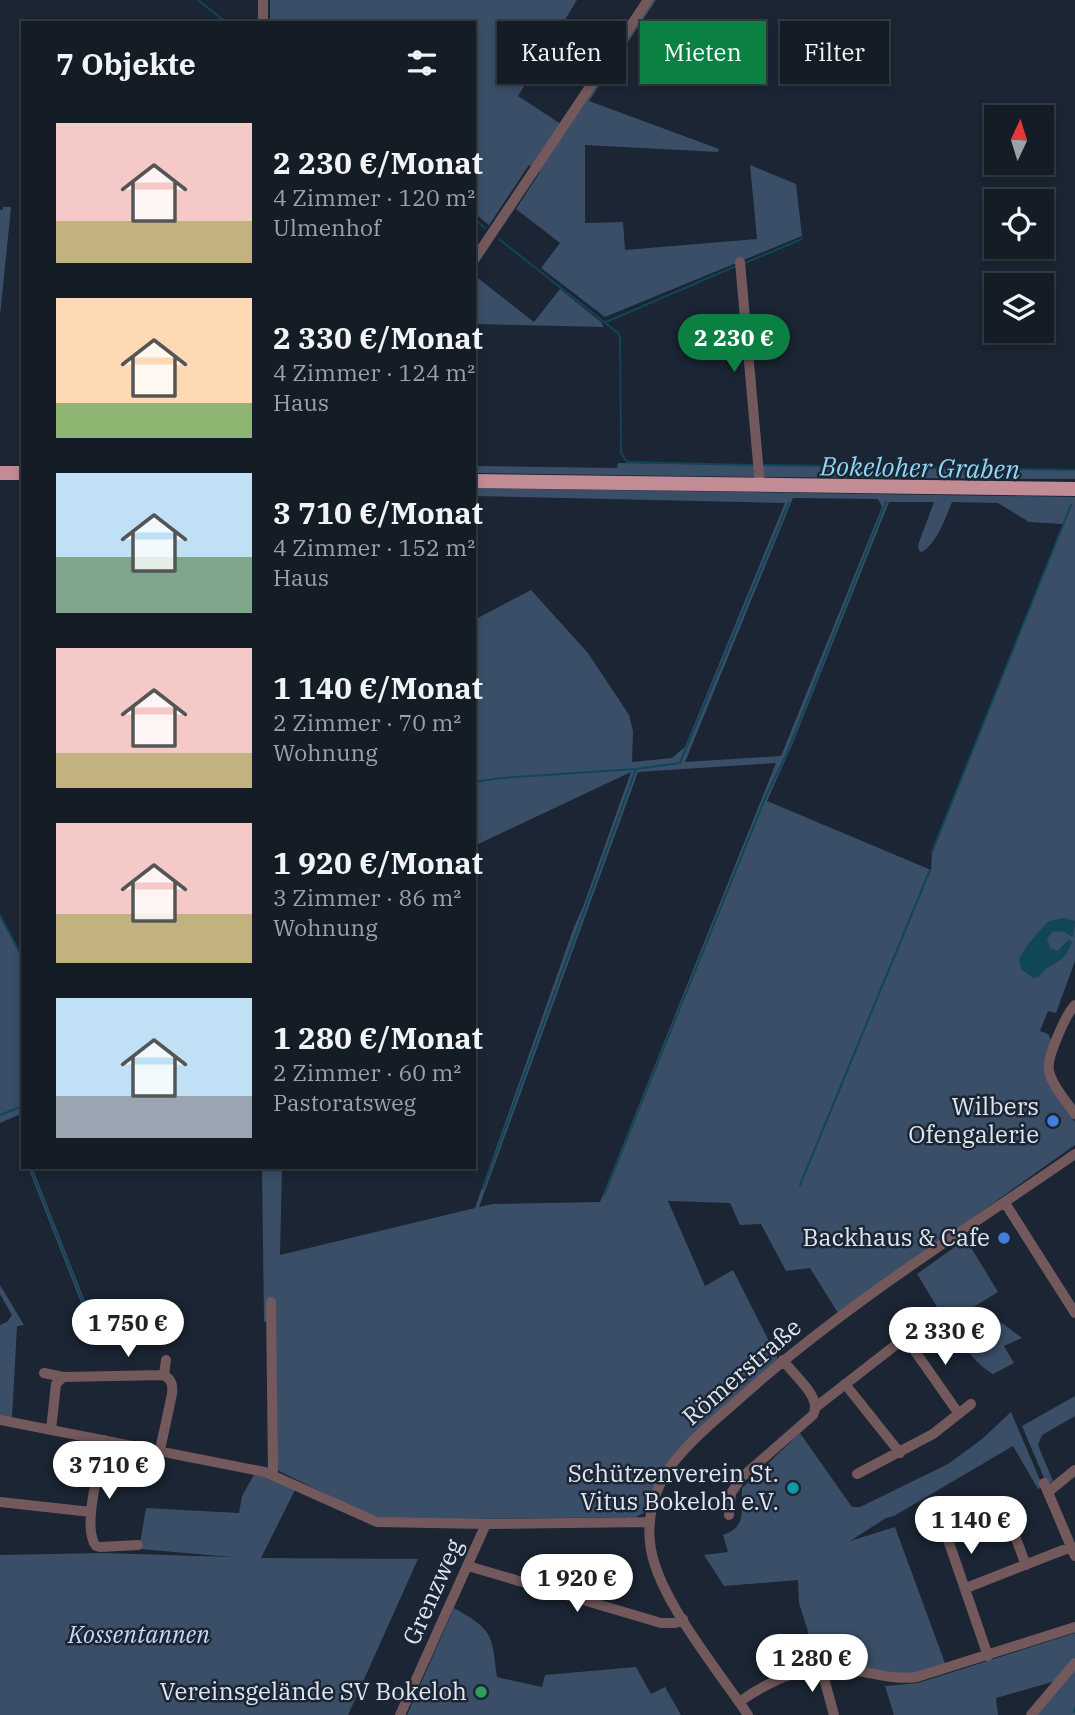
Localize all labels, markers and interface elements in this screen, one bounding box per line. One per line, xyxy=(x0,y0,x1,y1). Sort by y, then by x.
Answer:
chip: Kaufen xyxy=(497,21,626,84)
chip: Mieten xyxy=(640,21,766,84)
chip: Filter xyxy=(780,21,889,84)
text: 7 Objekte xyxy=(56,44,196,83)
icon: filters xyxy=(403,44,441,82)
north arrow xyxy=(984,105,1054,175)
map controls xyxy=(984,105,1054,343)
text: 2 230 €/Monat xyxy=(273,143,483,182)
icon: home xyxy=(112,151,196,235)
text: 4 Zimmer · 120 m² xyxy=(273,182,475,212)
button: locate xyxy=(984,189,1054,259)
text: Ulmenhof xyxy=(273,212,381,242)
button: layers xyxy=(984,273,1054,343)
pin: 2 230 € xyxy=(669,314,799,374)
text: 2 330 €/Monat xyxy=(273,318,483,357)
text: 2 230 € xyxy=(694,322,774,352)
icon: home xyxy=(112,326,196,410)
text: 4 Zimmer · 124 m² xyxy=(273,357,475,387)
text: Haus xyxy=(273,387,329,417)
water label: Bokeloher Graben xyxy=(819,448,1020,486)
text: 3 710 €/Monat xyxy=(273,493,483,532)
icon: home xyxy=(112,501,196,585)
text: 4 Zimmer · 152 m² xyxy=(273,532,475,562)
text: Haus xyxy=(273,562,329,592)
text: 1 140 €/Monat xyxy=(273,668,483,707)
icon: home xyxy=(112,676,196,760)
text: 2 Zimmer · 70 m² xyxy=(273,707,461,737)
text: Wohnung xyxy=(273,737,378,767)
text: 1 920 €/Monat xyxy=(273,843,483,882)
icon: home xyxy=(112,851,196,935)
text: 3 Zimmer · 86 m² xyxy=(273,882,461,912)
text: Wohnung xyxy=(273,912,378,942)
text: 1 280 €/Monat xyxy=(273,1018,483,1057)
icon: home xyxy=(112,1026,196,1110)
text: 2 Zimmer · 60 m² xyxy=(273,1057,461,1087)
text: Pastoratsweg xyxy=(273,1087,416,1117)
place label: Wilbers Ofengalerie xyxy=(908,1090,1039,1150)
marker: Wilbers Ofengalerie xyxy=(1045,1113,1061,1129)
place label: Backhaus & Cafe xyxy=(802,1221,990,1253)
marker: Backhaus & Cafe xyxy=(996,1230,1012,1246)
pin: 1 750 € xyxy=(63,1300,193,1359)
text: 1 750 € xyxy=(88,1307,168,1337)
pin: 2 330 € xyxy=(880,1308,1010,1367)
street label: Römerstraße xyxy=(675,1311,808,1432)
text: 2 330 € xyxy=(905,1315,985,1345)
pin: 3 710 € xyxy=(44,1442,174,1501)
text: 3 710 € xyxy=(69,1449,149,1479)
place label: Schützenverein St. Vitus Bokeloh e.V. xyxy=(568,1457,779,1517)
marker: Schützenverein St. Vitus Bokeloh e.V. xyxy=(785,1480,801,1496)
pin: 1 140 € xyxy=(906,1496,1036,1556)
text: 1 140 € xyxy=(931,1504,1011,1534)
street label: Grenzweg xyxy=(395,1534,470,1650)
pin: 1 920 € xyxy=(512,1554,642,1614)
text: 1 920 € xyxy=(537,1562,617,1592)
park label: Kossentannen xyxy=(67,1618,210,1650)
pin: 1 280 € xyxy=(747,1634,877,1694)
text: 1 280 € xyxy=(772,1642,852,1672)
place label: Vereinsgelände SV Bokeloh xyxy=(160,1675,467,1707)
marker: Vereinsgelände SV Bokeloh xyxy=(473,1684,489,1700)

